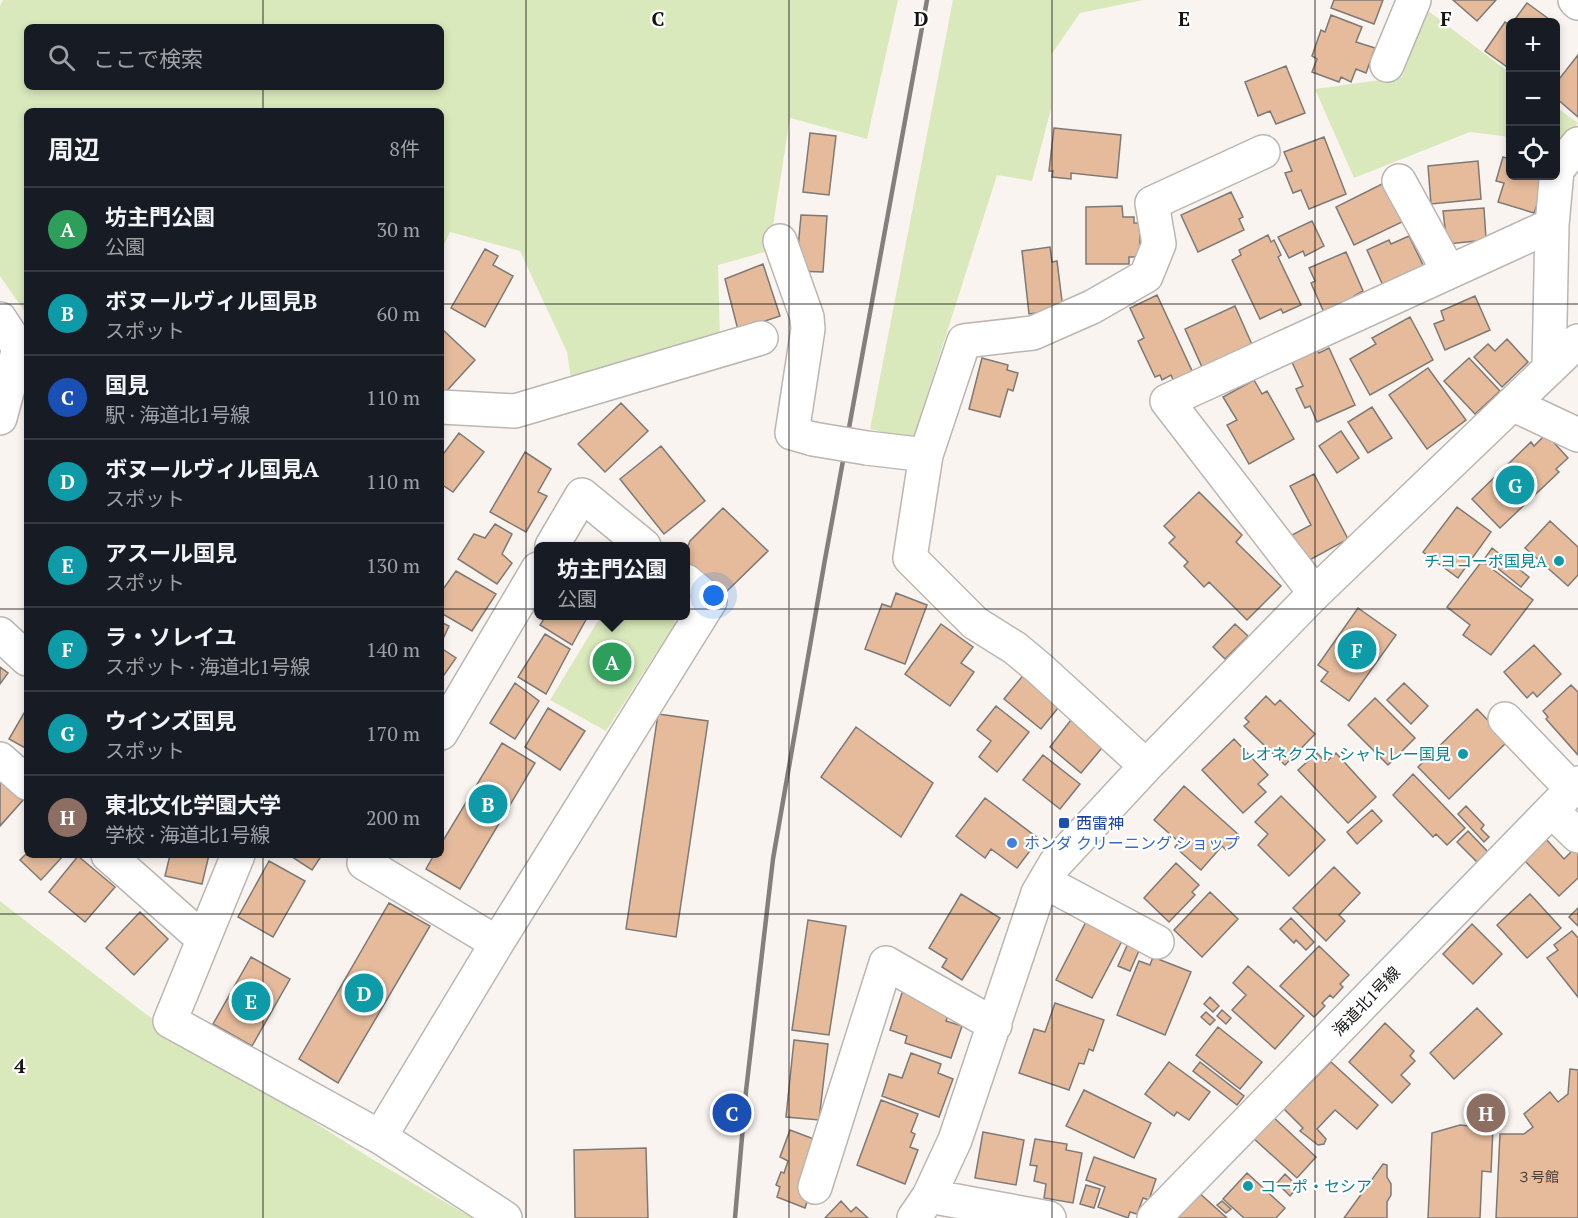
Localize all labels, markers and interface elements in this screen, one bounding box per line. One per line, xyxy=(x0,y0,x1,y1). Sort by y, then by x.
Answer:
text: C xyxy=(651,5,665,32)
text: D xyxy=(914,5,928,32)
text: E xyxy=(1178,5,1190,32)
text: F xyxy=(1440,5,1452,32)
map controls xyxy=(1506,18,1560,180)
button: + xyxy=(1506,18,1560,72)
search box xyxy=(24,24,444,90)
icon: search xyxy=(45,41,78,74)
text: ここで検索 xyxy=(93,44,203,73)
button: − xyxy=(1506,72,1560,126)
button: locate xyxy=(1506,126,1560,180)
text: 周辺 xyxy=(48,132,100,166)
text: 8件 xyxy=(389,135,420,162)
text: 坊主門公園 xyxy=(105,202,215,231)
text: A xyxy=(60,216,75,243)
text: 30 m xyxy=(377,216,420,243)
text: 公園 xyxy=(105,233,145,260)
text: ボヌールヴィル国見B xyxy=(105,286,317,315)
text: B xyxy=(61,300,74,327)
text: 60 m xyxy=(377,300,420,327)
text: スポット xyxy=(105,317,185,344)
text: 国見 xyxy=(105,370,149,399)
text: C xyxy=(61,384,74,411)
text: 110 m xyxy=(366,384,420,411)
text: 駅 · 海道北1号線 xyxy=(105,401,250,428)
text: ボヌールヴィル国見A xyxy=(105,454,319,483)
pin: G xyxy=(1496,462,1534,508)
text: D xyxy=(60,468,75,495)
text: 110 m xyxy=(366,468,420,495)
text: スポット xyxy=(105,485,185,512)
text: アスール国見 xyxy=(105,538,237,567)
popup xyxy=(534,542,690,620)
place label: チヨコーポ国見A xyxy=(1424,550,1547,572)
text: E xyxy=(61,552,74,579)
text: 130 m xyxy=(366,552,420,579)
text: 坊主門公園 xyxy=(557,554,667,583)
marker: チヨコーポ国見A xyxy=(1552,554,1566,568)
text: スポット xyxy=(105,569,185,596)
your location xyxy=(699,581,728,610)
text: 公園 xyxy=(557,585,597,612)
text: ラ・ソレイユ xyxy=(105,622,237,651)
pin: F xyxy=(1338,628,1376,672)
text: F xyxy=(62,636,73,663)
text: 140 m xyxy=(366,636,420,663)
pin: A xyxy=(592,640,632,684)
text: スポット · 海道北1号線 xyxy=(105,653,310,680)
text: ウインズ国見 xyxy=(105,706,237,735)
text: G xyxy=(60,720,75,747)
text: 170 m xyxy=(366,720,420,747)
text: スポット xyxy=(105,737,185,764)
place label: レオネクスト シャトレー国見 xyxy=(1240,743,1451,765)
marker: レオネクスト シャトレー国見 xyxy=(1456,747,1470,761)
pin: B xyxy=(468,782,508,826)
text: 東北文化学園大学 xyxy=(105,790,281,819)
text: H xyxy=(60,804,75,831)
text: 200 m xyxy=(366,804,420,831)
place label: 西雷神 xyxy=(1076,812,1124,834)
marker: 西雷神 xyxy=(1057,816,1071,830)
text: 学校 · 海道北1号線 xyxy=(105,821,270,848)
place label: ホンダ クリーニング ショップ xyxy=(1024,832,1240,854)
marker: ホンダ クリーニング ショップ xyxy=(1005,836,1019,850)
street label: 海道北1号線 xyxy=(1327,962,1405,1040)
pin: D xyxy=(344,970,384,1016)
pin: E xyxy=(232,978,270,1024)
text: 4 xyxy=(14,1052,26,1079)
pin: C xyxy=(712,1090,752,1136)
pin: H xyxy=(1466,1090,1506,1136)
house number: ３号館 xyxy=(1517,1167,1559,1186)
place label: コーポ・セシア xyxy=(1260,1175,1372,1197)
marker: コーポ・セシア xyxy=(1241,1179,1255,1193)

